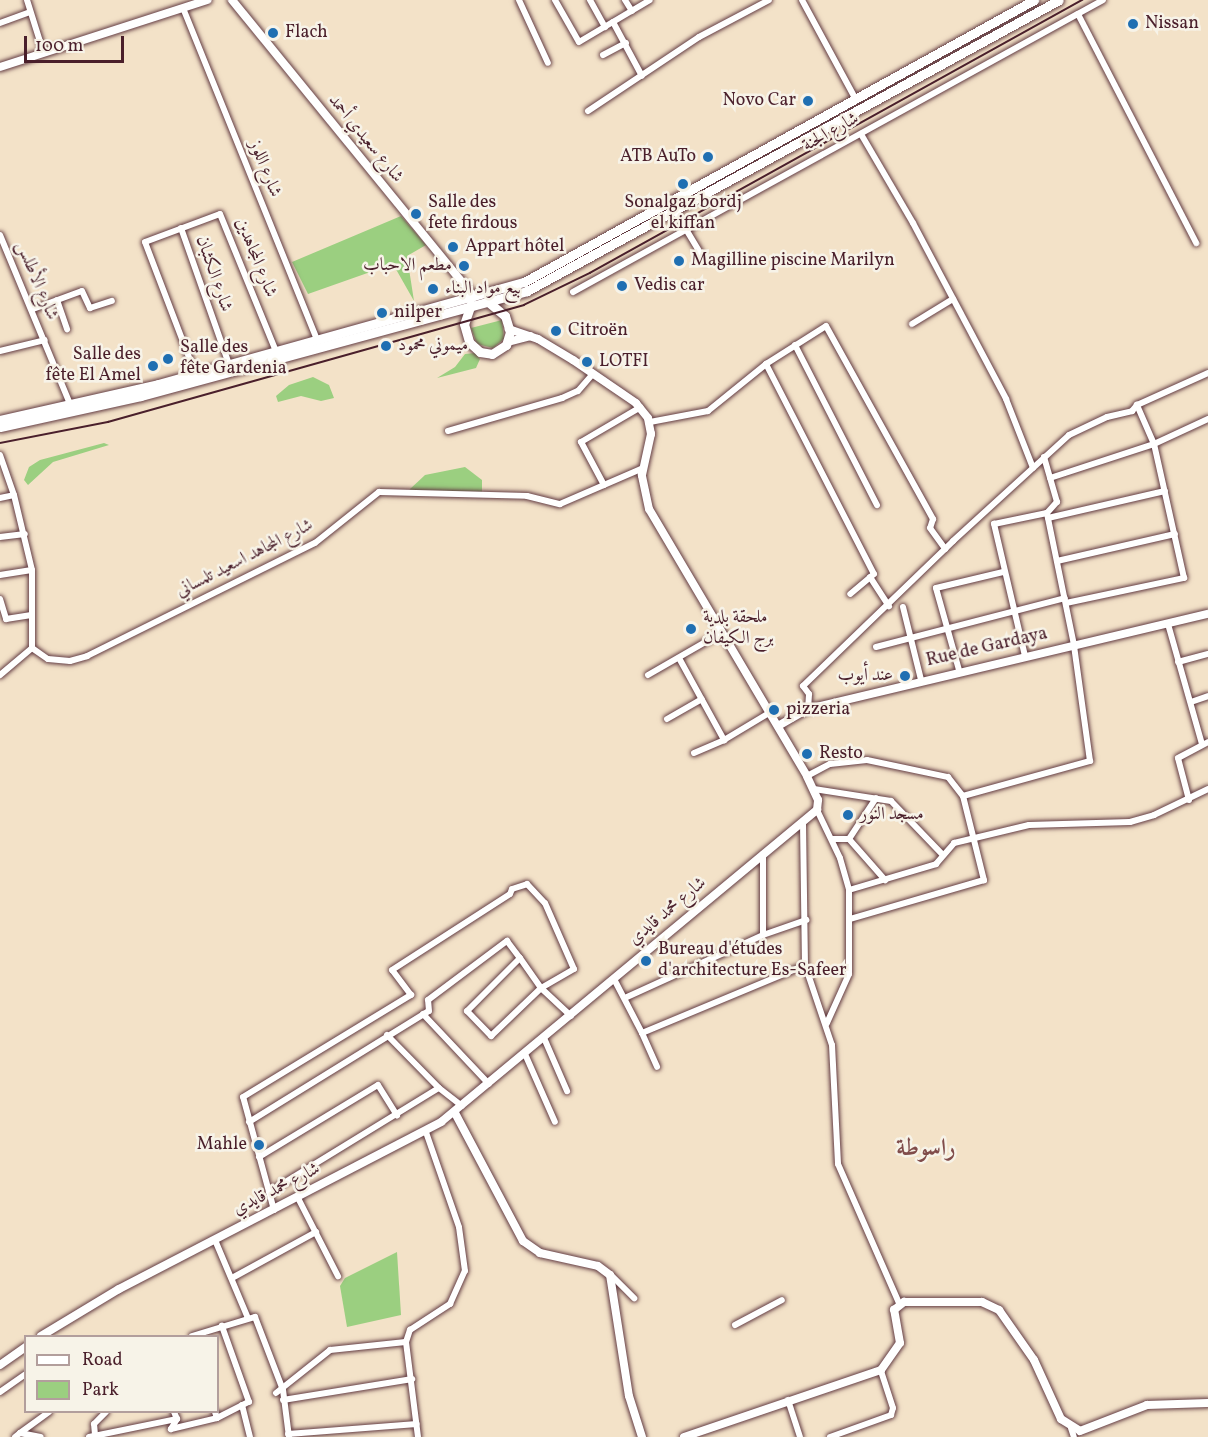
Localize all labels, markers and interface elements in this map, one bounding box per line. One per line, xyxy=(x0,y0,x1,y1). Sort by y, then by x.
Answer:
place label: Nissan xyxy=(1145,13,1199,35)
marker: Nissan xyxy=(1126,17,1140,31)
place label: Flach xyxy=(285,22,328,44)
scale bar xyxy=(27,24,128,62)
marker: Flach xyxy=(266,26,280,40)
text: 100 m xyxy=(35,34,84,59)
street label: شارع سعيدي أحمد xyxy=(323,90,407,188)
place label: Novo Car xyxy=(722,90,796,112)
marker: Novo Car xyxy=(801,94,815,108)
street label: شارع الجنة xyxy=(799,109,863,157)
street label: شارع اللوز xyxy=(243,137,285,201)
place label: ATB AuTo xyxy=(620,146,696,168)
marker: ATB AuTo xyxy=(701,150,715,164)
marker: Sonalgaz bordj el kiffan xyxy=(676,177,690,191)
place label: Salle des fete firdous xyxy=(428,193,517,236)
place label: Sonalgaz bordj el kiffan xyxy=(624,193,742,236)
marker: Salle des fete firdous xyxy=(409,207,423,221)
street label: شارع المجاهدين xyxy=(229,215,281,301)
street label: شارع الكثبان xyxy=(190,233,236,315)
place label: Appart hôtel xyxy=(465,236,564,258)
street label: شارع الأطلس xyxy=(10,238,62,324)
marker: Appart hôtel xyxy=(446,240,460,254)
place label: Magilline piscine Marilyn xyxy=(691,250,895,272)
marker: Magilline piscine Marilyn xyxy=(672,254,686,268)
place label: مطعم الاحباب xyxy=(363,255,452,277)
marker: مطعم الاحباب xyxy=(457,259,471,273)
place label: Vedis car xyxy=(634,275,705,297)
place label: بيع مواد البناء xyxy=(445,278,521,300)
marker: Vedis car xyxy=(615,279,629,293)
marker: بيع مواد البناء xyxy=(426,282,440,296)
place label: nilper xyxy=(394,302,442,324)
marker: nilper xyxy=(375,306,389,320)
place label: Citroën xyxy=(568,320,628,342)
marker: Citroën xyxy=(549,324,563,338)
place label: ميموني محمود xyxy=(398,335,468,357)
place label: Salle des fête Gardenia xyxy=(180,338,287,380)
marker: ميموني محمود xyxy=(379,339,393,353)
place label: Salle des fête El Amel xyxy=(45,345,141,388)
place label: LOTFI xyxy=(599,351,649,373)
marker: Salle des fête Gardenia xyxy=(161,352,175,366)
marker: LOTFI xyxy=(580,355,594,369)
marker: Salle des fête El Amel xyxy=(146,359,160,373)
street label: شارع المجاهد اسعيد تلمساني xyxy=(173,515,317,603)
place label: ملحقة بلدية برج الكيفان xyxy=(703,608,774,650)
marker: ملحقة بلدية برج الكيفان xyxy=(684,622,698,636)
street label: Rue de Gardaya xyxy=(924,624,1050,672)
place label: عند أيوب xyxy=(837,665,893,687)
marker: عند أيوب xyxy=(898,669,912,683)
place label: pizzeria xyxy=(786,699,850,721)
marker: pizzeria xyxy=(767,703,781,717)
place label: Resto xyxy=(819,743,863,765)
marker: Resto xyxy=(800,747,814,761)
place label: مسجد النور xyxy=(860,804,924,826)
marker: مسجد النور xyxy=(841,808,855,822)
street label: شارع محمد قايدي xyxy=(625,873,711,951)
place label: Bureau d'études d'architecture Es-Safeer xyxy=(658,940,847,982)
marker: Bureau d'études d'architecture Es-Safeer xyxy=(639,954,653,968)
place label: Mahle xyxy=(197,1134,247,1156)
district label: راسوطة xyxy=(896,1136,956,1164)
marker: Mahle xyxy=(252,1138,266,1152)
street label: شارع محمد قايدي xyxy=(230,1159,324,1221)
legend xyxy=(24,1335,219,1413)
text: Road xyxy=(82,1348,123,1373)
text: Park xyxy=(82,1378,119,1403)

